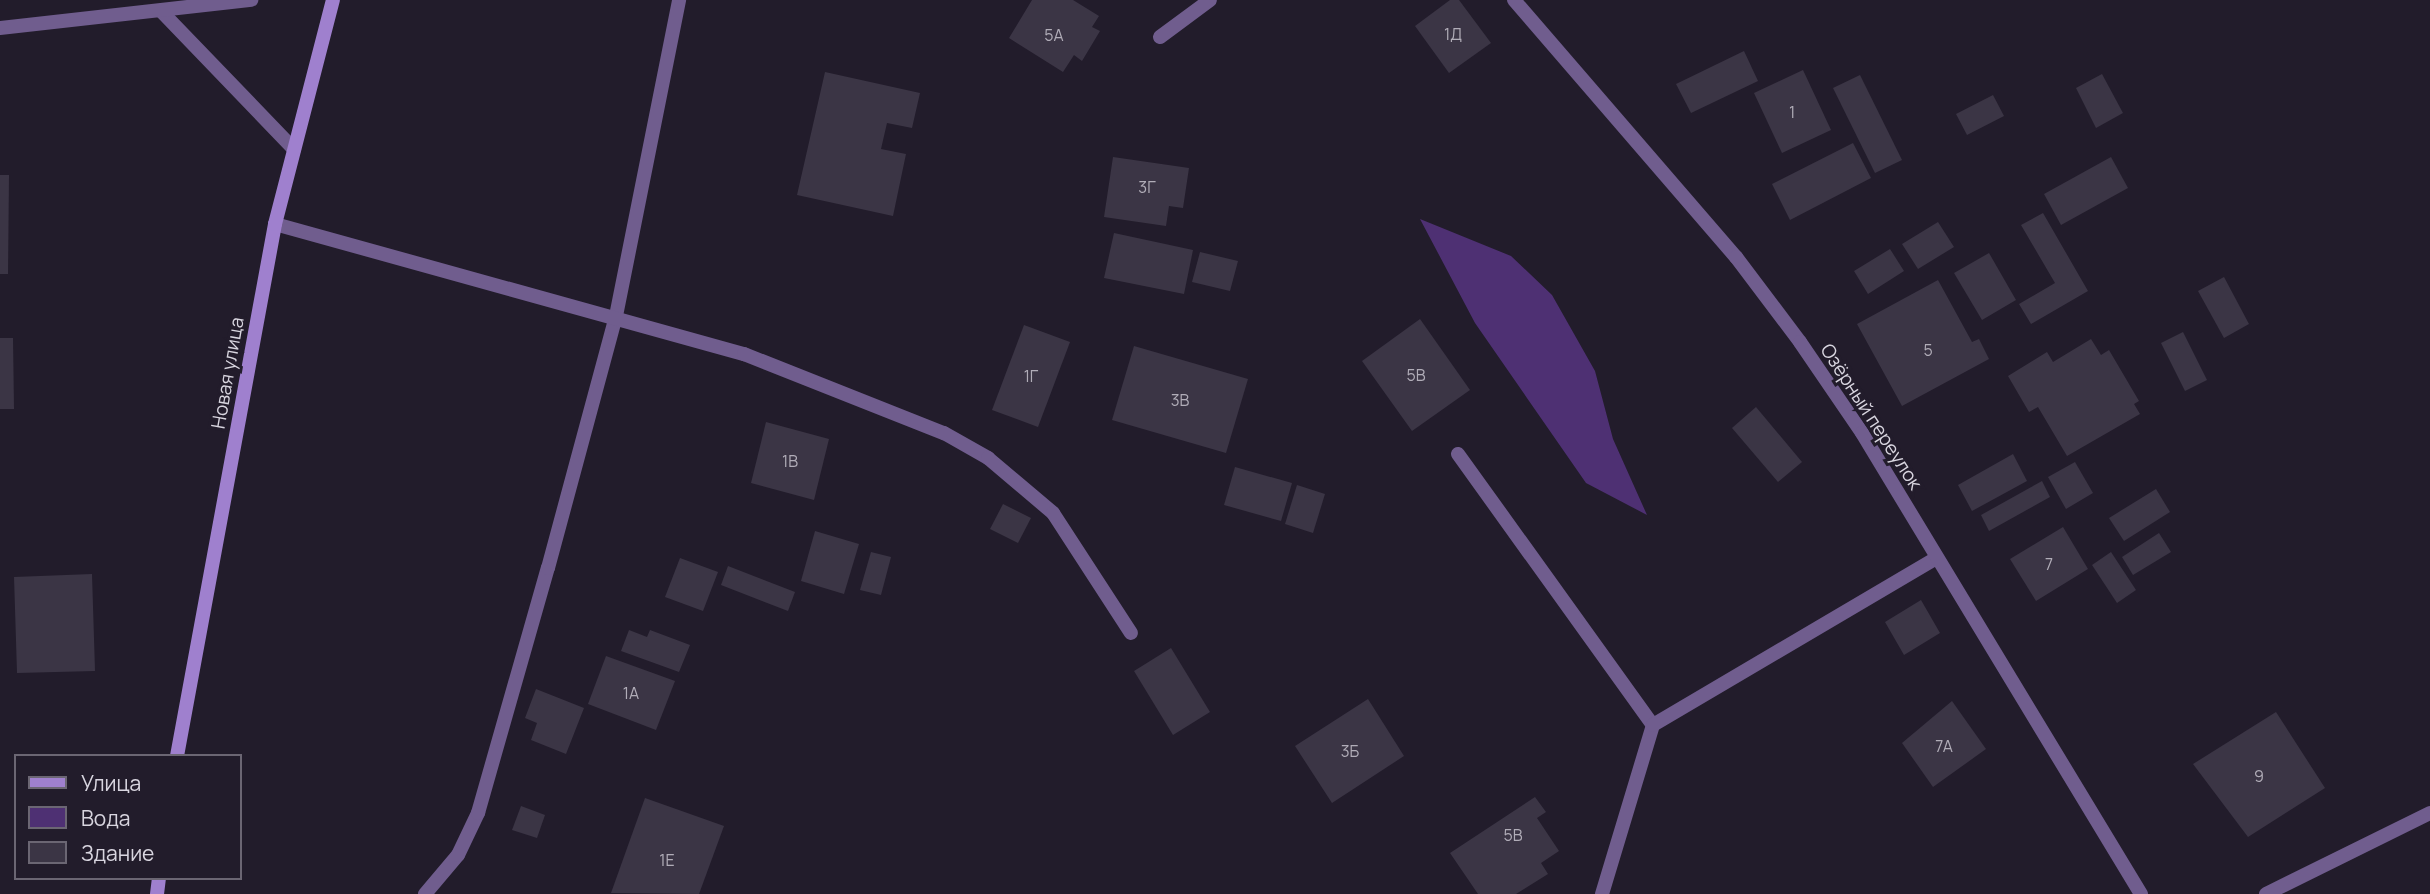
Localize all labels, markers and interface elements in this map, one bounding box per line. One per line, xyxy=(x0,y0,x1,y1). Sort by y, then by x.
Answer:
house number: 1Д xyxy=(1444,24,1462,44)
house number: 5А xyxy=(1044,25,1064,45)
house number: 1 xyxy=(1789,102,1795,122)
house number: 3Г xyxy=(1138,177,1156,197)
street label: Новая улица xyxy=(207,315,249,431)
street label: Озёрный переулок xyxy=(1815,340,1927,494)
house number: 5 xyxy=(1923,340,1933,360)
house number: 5В xyxy=(1406,365,1426,385)
house number: 1Г xyxy=(1024,366,1038,386)
house number: 3В xyxy=(1171,390,1189,410)
house number: 1В xyxy=(782,451,798,471)
house number: 7 xyxy=(2045,554,2053,574)
house number: 1А xyxy=(623,683,639,703)
house number: 7А xyxy=(1935,736,1953,756)
house number: 3Б xyxy=(1341,741,1359,761)
legend xyxy=(14,754,242,880)
house number: 9 xyxy=(2254,766,2264,786)
text: Улица xyxy=(81,769,141,797)
text: Вода xyxy=(81,804,131,832)
house number: 5В xyxy=(1503,825,1523,845)
text: Здание xyxy=(81,839,154,867)
house number: 1Е xyxy=(659,850,675,870)

